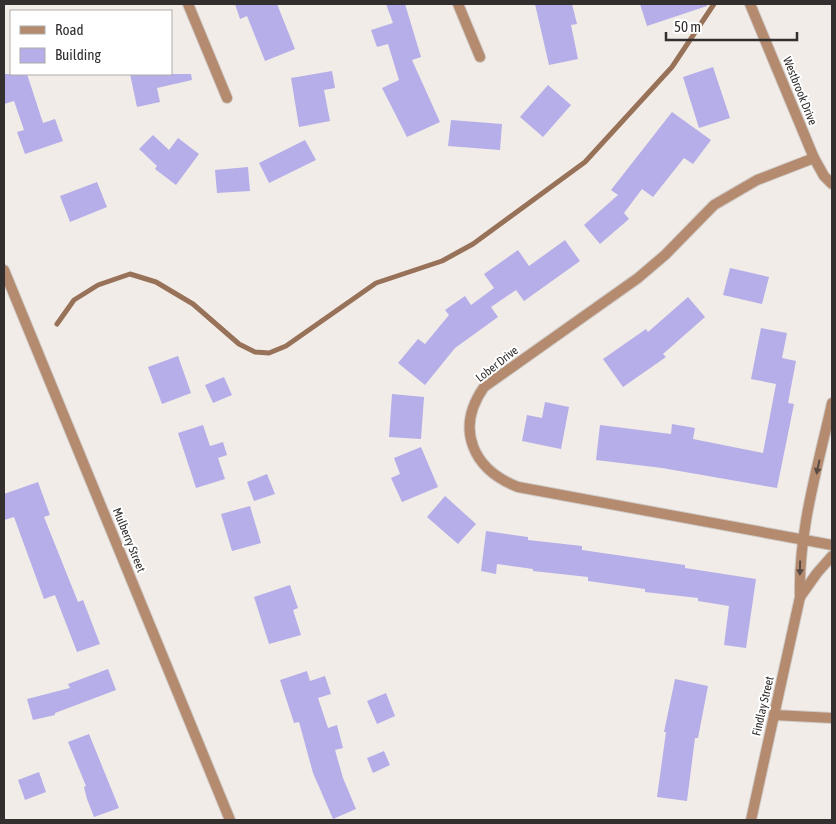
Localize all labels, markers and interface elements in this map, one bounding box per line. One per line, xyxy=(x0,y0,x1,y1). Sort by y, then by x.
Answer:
legend xyxy=(10,10,172,75)
scale bar xyxy=(666,10,797,42)
text: 50 m xyxy=(674,18,701,35)
text: Road xyxy=(55,21,84,38)
text: Building xyxy=(55,46,101,63)
street label: Westbrook Drive xyxy=(780,55,820,127)
street label: Lober Drive xyxy=(473,343,521,385)
one-way arrow xyxy=(814,460,822,475)
street label: Mulberry Street xyxy=(110,506,148,575)
one-way arrow xyxy=(796,560,804,576)
street label: Findlay Street xyxy=(749,674,777,737)

